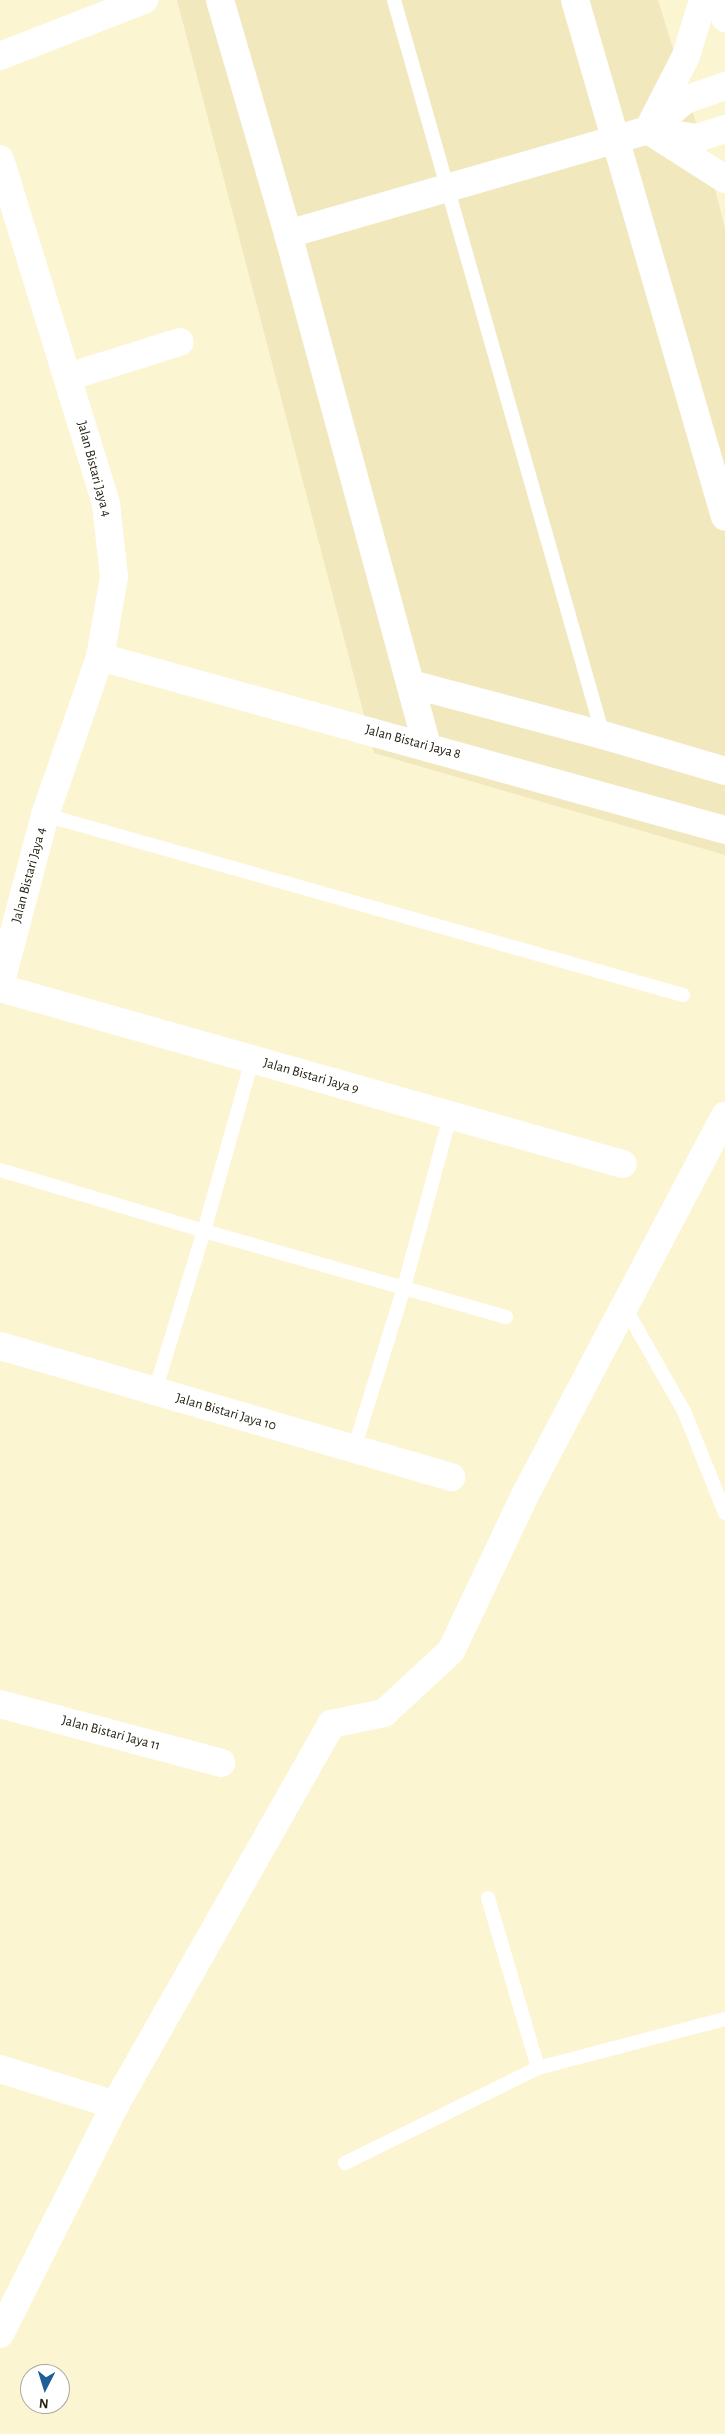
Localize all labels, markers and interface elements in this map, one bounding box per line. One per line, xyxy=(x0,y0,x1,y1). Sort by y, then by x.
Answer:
street label: Jalan Bistari Jaya 4 xyxy=(73,419,115,519)
street label: Jalan Bistari Jaya 8 xyxy=(363,721,463,763)
street label: Jalan Bistari Jaya 4 xyxy=(8,825,50,925)
street label: Jalan Bistari Jaya 9 xyxy=(261,1054,361,1098)
street label: Jalan Bistari Jaya 10 xyxy=(174,1390,278,1434)
street label: Jalan Bistari Jaya 11 xyxy=(60,1712,162,1754)
north arrow xyxy=(20,2364,70,2414)
text: N xyxy=(38,2396,49,2410)

